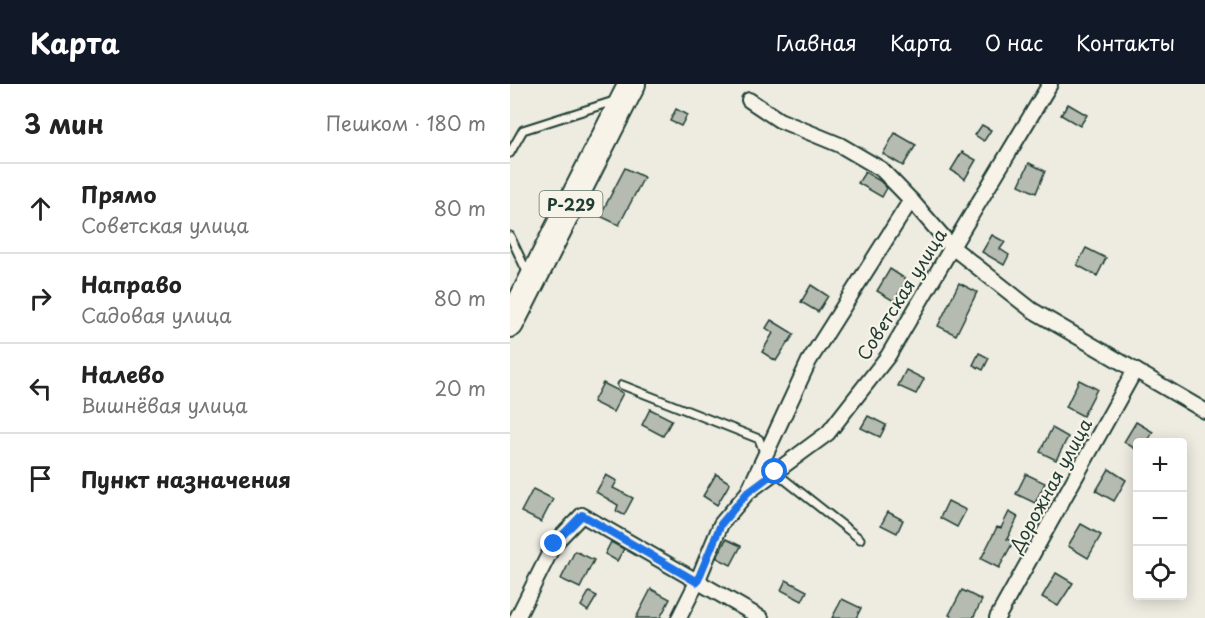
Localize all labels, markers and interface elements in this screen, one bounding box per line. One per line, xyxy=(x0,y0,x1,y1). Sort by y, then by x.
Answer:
text: Карта xyxy=(30,21,120,64)
text: Главная xyxy=(776,26,857,58)
text: Карта xyxy=(890,26,952,58)
text: О нас xyxy=(985,26,1043,58)
text: Контакты xyxy=(1076,26,1175,58)
text: 3 мин xyxy=(24,104,104,143)
text: Пешком · 180 m xyxy=(326,108,486,138)
text: Прямо xyxy=(81,177,156,210)
road number: Р-229 xyxy=(539,191,602,217)
icon: ahead xyxy=(24,192,57,225)
text: 80 m xyxy=(434,193,486,223)
text: Советская улица xyxy=(81,210,249,240)
street label: Советская улица xyxy=(850,222,953,365)
text: Направо xyxy=(81,267,182,300)
icon: right xyxy=(24,282,57,315)
text: 80 m xyxy=(434,283,486,313)
text: Садовая улица xyxy=(81,300,231,330)
text: Налево xyxy=(81,357,164,390)
icon: left xyxy=(24,372,57,405)
text: 20 m xyxy=(434,373,486,403)
text: Вишнёвая улица xyxy=(81,390,248,420)
street label: Дорожная улица xyxy=(1001,412,1098,558)
map controls xyxy=(1133,438,1187,600)
button: + xyxy=(1133,438,1187,492)
route start xyxy=(761,458,787,484)
icon: arrive xyxy=(24,462,57,495)
text: Пункт назначения xyxy=(81,462,291,495)
button: − xyxy=(1133,492,1187,546)
route end xyxy=(540,530,566,556)
button: locate xyxy=(1133,546,1187,600)

